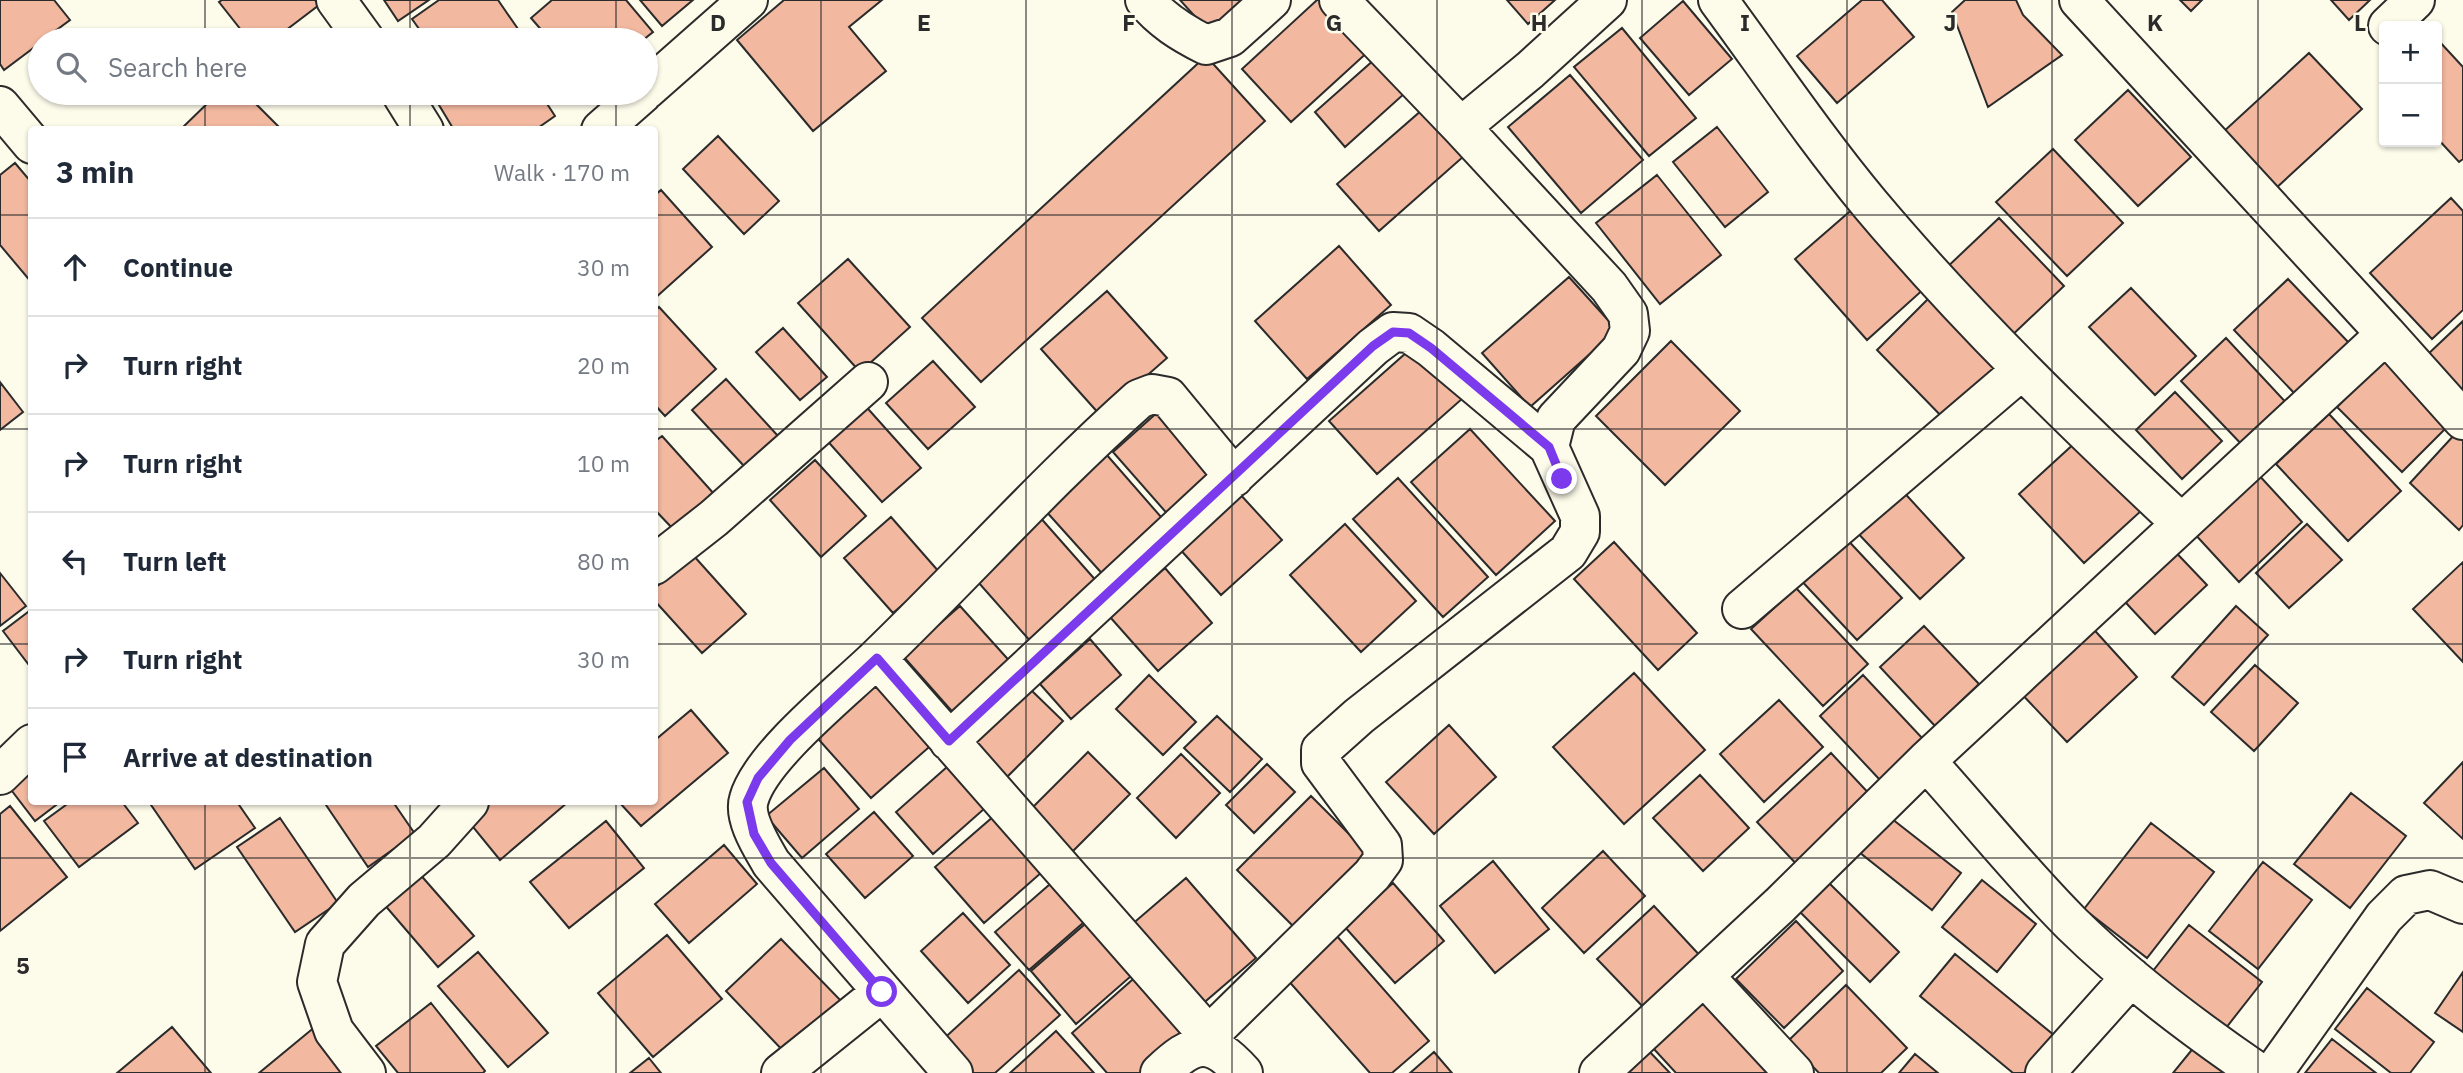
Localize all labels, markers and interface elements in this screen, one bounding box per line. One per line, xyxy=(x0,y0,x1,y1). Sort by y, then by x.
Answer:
text: D xyxy=(710,7,726,37)
text: E xyxy=(917,7,931,37)
text: F xyxy=(1122,7,1136,37)
text: G xyxy=(1326,7,1342,37)
text: H xyxy=(1531,7,1547,37)
text: I xyxy=(1740,7,1750,37)
text: J xyxy=(1944,7,1956,37)
text: K xyxy=(2147,7,2163,37)
text: L xyxy=(2354,7,2366,37)
map controls xyxy=(2379,21,2442,147)
button: + xyxy=(2379,21,2442,84)
search box xyxy=(28,28,658,105)
icon: search xyxy=(52,48,90,86)
text: Search here xyxy=(108,50,247,84)
button: − xyxy=(2379,84,2442,147)
text: 3 min xyxy=(56,152,134,191)
text: Walk · 170 m xyxy=(494,157,630,187)
icon: ahead xyxy=(56,248,94,286)
text: Continue xyxy=(123,250,233,284)
text: 30 m xyxy=(577,252,630,282)
icon: right xyxy=(56,346,94,384)
text: Turn right xyxy=(123,348,242,382)
text: 20 m xyxy=(577,350,630,380)
icon: right xyxy=(56,444,94,482)
text: Turn right xyxy=(123,446,242,480)
text: 10 m xyxy=(577,448,630,478)
route end xyxy=(1546,463,1577,494)
icon: left xyxy=(56,542,94,580)
text: Turn left xyxy=(123,544,226,578)
text: 80 m xyxy=(577,546,630,576)
icon: right xyxy=(56,640,94,678)
text: Turn right xyxy=(123,642,242,676)
text: 30 m xyxy=(577,644,630,674)
icon: arrive xyxy=(56,738,94,776)
text: Arrive at destination xyxy=(123,740,373,774)
text: 5 xyxy=(16,950,30,980)
route start xyxy=(866,976,897,1007)

